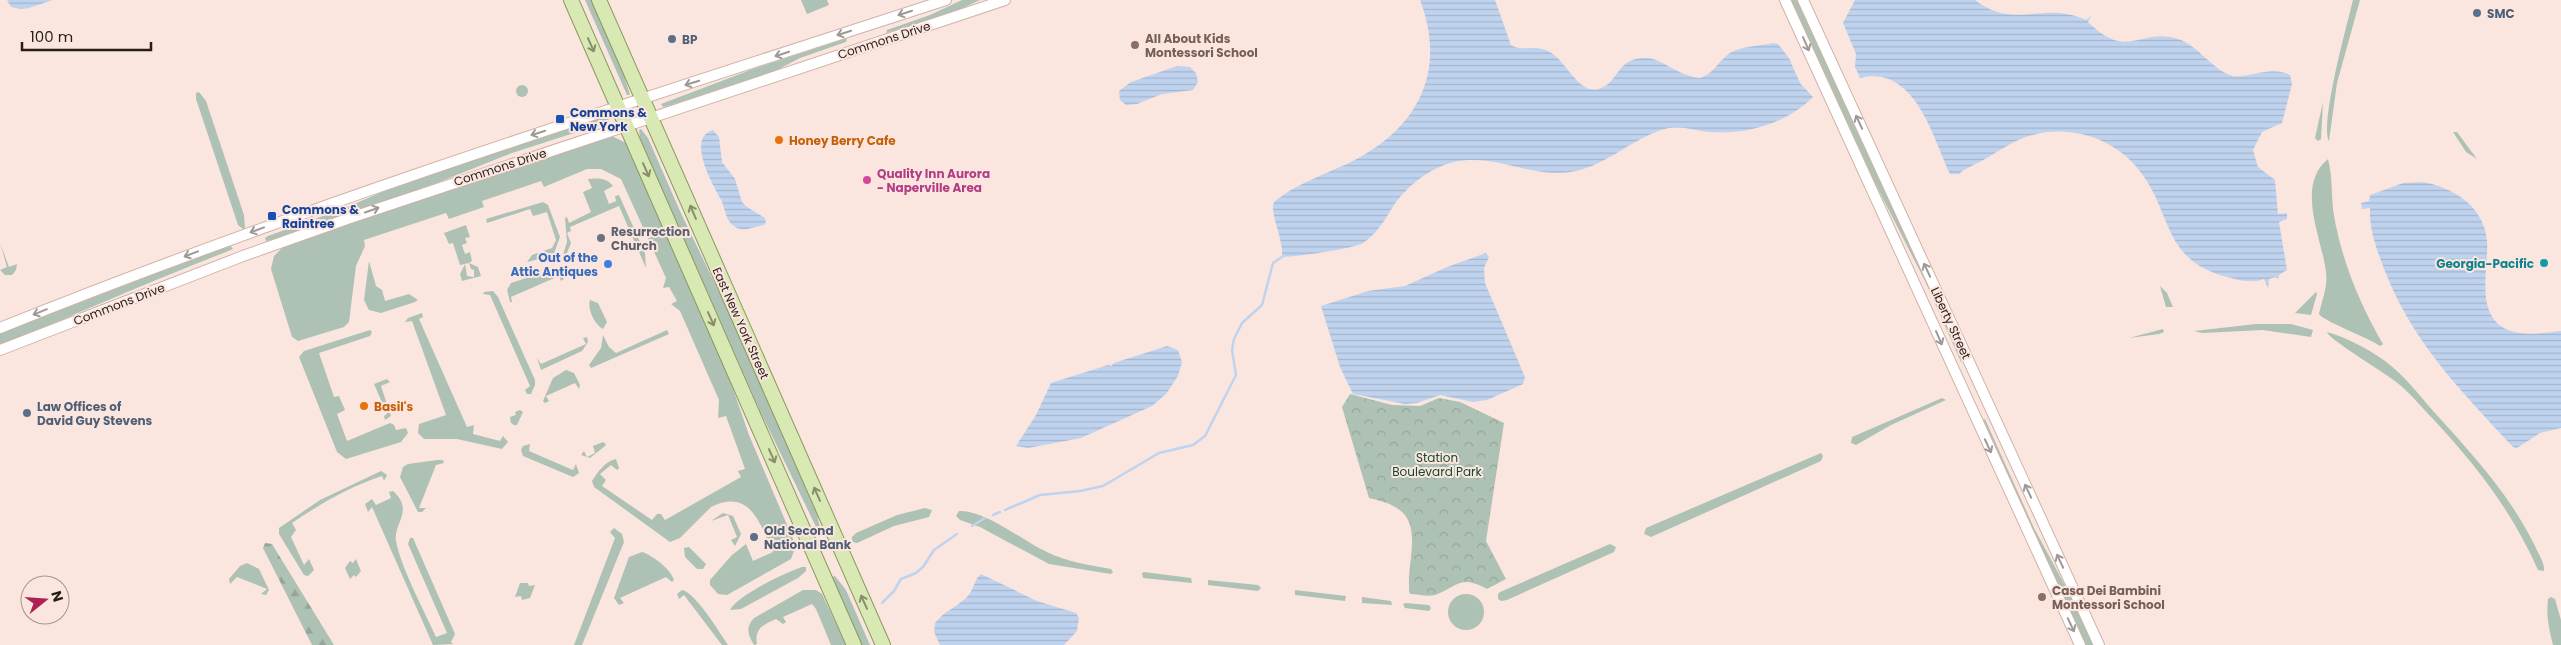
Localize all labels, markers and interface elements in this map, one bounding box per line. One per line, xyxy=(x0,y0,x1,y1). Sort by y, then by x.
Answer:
place label: SMC xyxy=(2487,5,2515,22)
marker: SMC xyxy=(2471,7,2483,19)
one-way arrow xyxy=(898,9,914,19)
street label: Commons Drive xyxy=(835,17,933,63)
scale bar xyxy=(22,20,151,52)
text: 100 m xyxy=(30,26,73,47)
one-way arrow xyxy=(837,29,853,39)
place label: All About Kids Montessori School xyxy=(1145,30,1258,61)
place label: BP xyxy=(682,31,698,48)
marker: BP xyxy=(666,33,678,45)
one-way arrow xyxy=(1801,36,1811,51)
one-way arrow xyxy=(586,37,596,52)
marker: All About Kids Montessori School xyxy=(1129,39,1141,51)
one-way arrow xyxy=(774,50,790,59)
one-way arrow xyxy=(685,78,701,88)
place label: Commons & New York xyxy=(570,104,647,135)
marker: Commons & New York xyxy=(554,113,566,125)
one-way arrow xyxy=(1854,115,1864,130)
one-way arrow xyxy=(530,128,546,138)
place label: Honey Berry Cafe xyxy=(789,132,896,149)
marker: Honey Berry Cafe xyxy=(773,134,785,146)
street label: Commons Drive xyxy=(451,144,549,190)
one-way arrow xyxy=(641,162,651,177)
place label: Quality Inn Aurora - Naperville Area xyxy=(877,165,990,196)
marker: Quality Inn Aurora - Naperville Area xyxy=(861,174,873,186)
place label: Commons & Raintree xyxy=(282,201,359,232)
one-way arrow xyxy=(363,205,379,214)
one-way arrow xyxy=(687,205,697,220)
marker: Commons & Raintree xyxy=(266,210,278,222)
place label: Resurrection Church xyxy=(611,223,690,254)
one-way arrow xyxy=(250,226,265,235)
marker: Resurrection Church xyxy=(595,232,607,244)
place label: Out of the Attic Antiques xyxy=(510,249,599,280)
one-way arrow xyxy=(184,250,199,259)
place label: Georgia-Pacific xyxy=(2436,255,2534,272)
marker: Georgia-Pacific xyxy=(2538,257,2550,269)
marker: Out of the Attic Antiques xyxy=(602,258,614,270)
one-way arrow xyxy=(1921,263,1931,278)
street label: East New York Street xyxy=(709,264,773,382)
street label: Commons Drive xyxy=(71,279,167,329)
street label: Liberty Street xyxy=(1927,284,1975,362)
one-way arrow xyxy=(32,309,47,318)
one-way arrow xyxy=(707,311,717,326)
one-way arrow xyxy=(1934,330,1944,345)
place label: Law Offices of David Guy Stevens xyxy=(37,398,153,429)
place label: Basil's xyxy=(374,398,413,415)
marker: Basil's xyxy=(358,400,370,412)
marker: Law Offices of David Guy Stevens xyxy=(21,407,33,419)
one-way arrow xyxy=(1984,438,1994,453)
one-way arrow xyxy=(767,448,777,463)
park label: Station Boulevard Park xyxy=(1392,449,1483,480)
one-way arrow xyxy=(2023,484,2032,499)
one-way arrow xyxy=(811,487,821,502)
place label: Old Second National Bank xyxy=(764,522,852,553)
marker: Old Second National Bank xyxy=(748,531,760,543)
one-way arrow xyxy=(2055,553,2065,568)
north arrow xyxy=(20,575,70,625)
place label: Casa Dei Bambini Montessori School xyxy=(2052,582,2165,613)
text: N xyxy=(46,588,69,604)
marker: Casa Dei Bambini Montessori School xyxy=(2036,591,2048,603)
one-way arrow xyxy=(858,595,868,610)
one-way arrow xyxy=(2066,617,2076,632)

